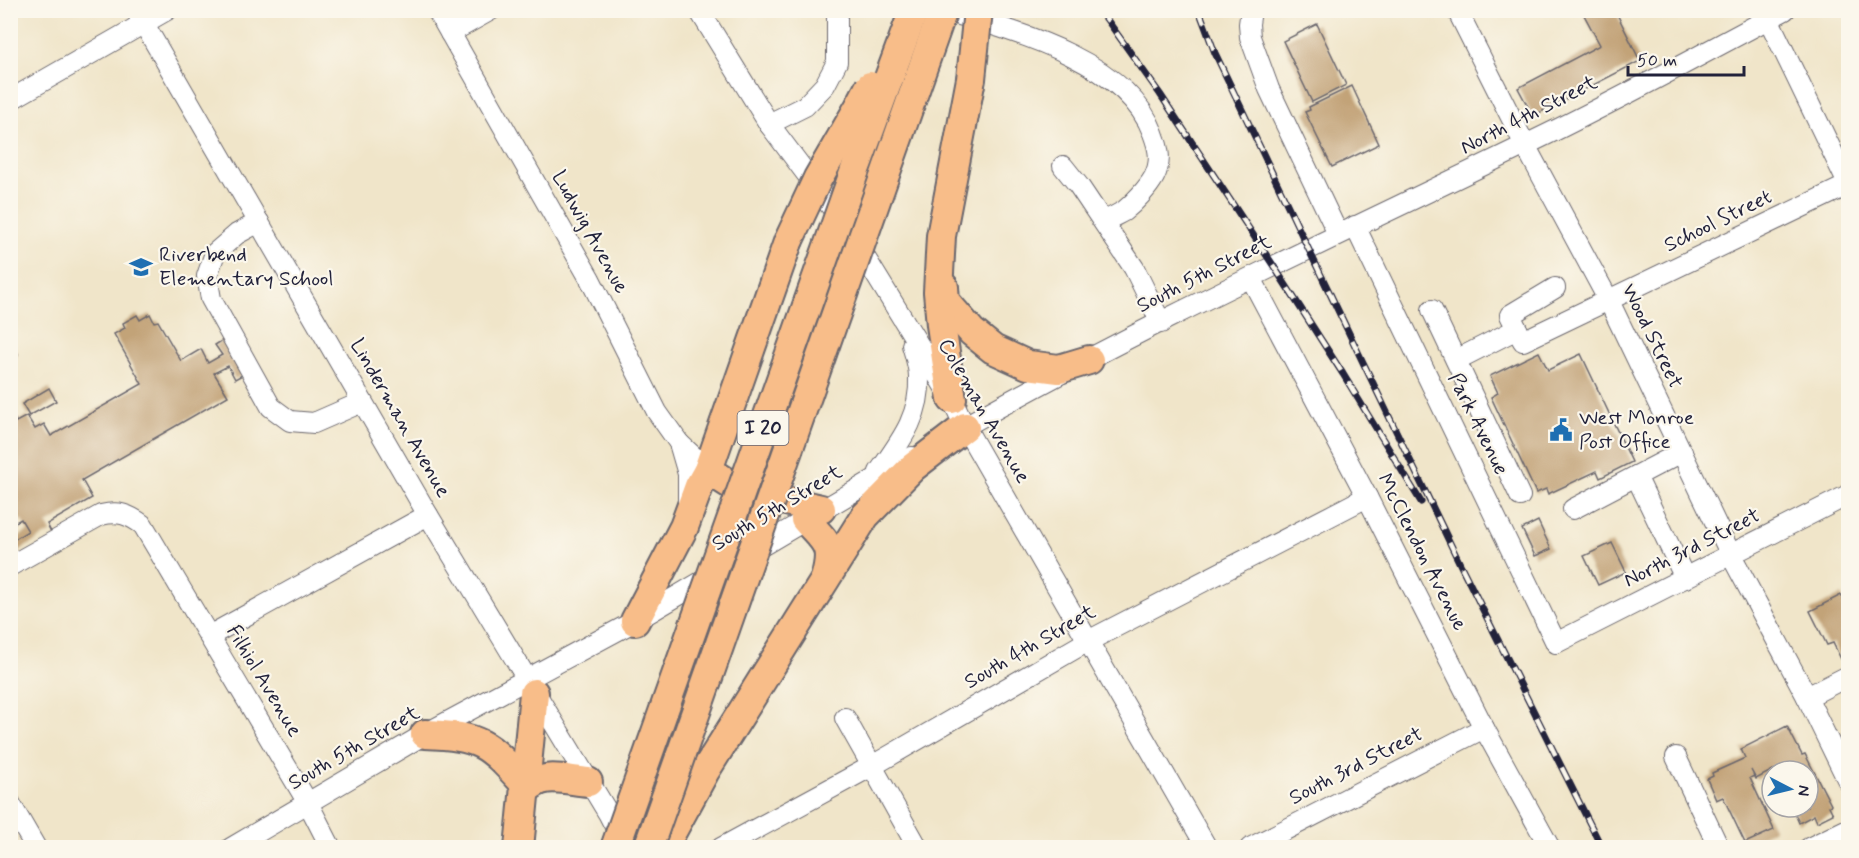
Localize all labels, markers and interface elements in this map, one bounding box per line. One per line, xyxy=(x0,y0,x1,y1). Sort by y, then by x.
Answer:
scale bar xyxy=(1628,39,1744,77)
text: 50 m xyxy=(1637,49,1677,73)
street label: North 4th Street xyxy=(1456,68,1603,162)
street label: Ludwig Avenue xyxy=(545,166,635,299)
street label: School Street xyxy=(1659,183,1777,259)
street label: South 5th Street xyxy=(1132,228,1277,320)
place label: Riverbend Elementary School xyxy=(159,241,334,293)
school or university icon: Riverbend Elementary School xyxy=(128,254,154,280)
street label: Wood Street xyxy=(1615,279,1689,393)
street label: Linderman Avenue xyxy=(343,333,457,503)
street label: Coleman Avenue xyxy=(931,334,1037,488)
street label: Park Avenue xyxy=(1441,368,1515,480)
place label: West Monroe Post Office xyxy=(1579,404,1694,456)
road number: I 20 xyxy=(738,411,789,445)
public building icon: West Monroe Post Office xyxy=(1548,417,1574,443)
street label: South 5th Street xyxy=(707,458,848,558)
street label: McClendon Avenue xyxy=(1370,469,1474,636)
street label: North 3rd Street xyxy=(1619,501,1765,594)
street label: South 4th Street xyxy=(959,598,1101,696)
street label: Filhiol Avenue xyxy=(220,620,308,742)
street label: South 5th Street xyxy=(283,699,425,797)
street label: South 3rd Street xyxy=(1284,720,1428,812)
north arrow xyxy=(1760,759,1820,819)
text: N xyxy=(1792,784,1814,797)

